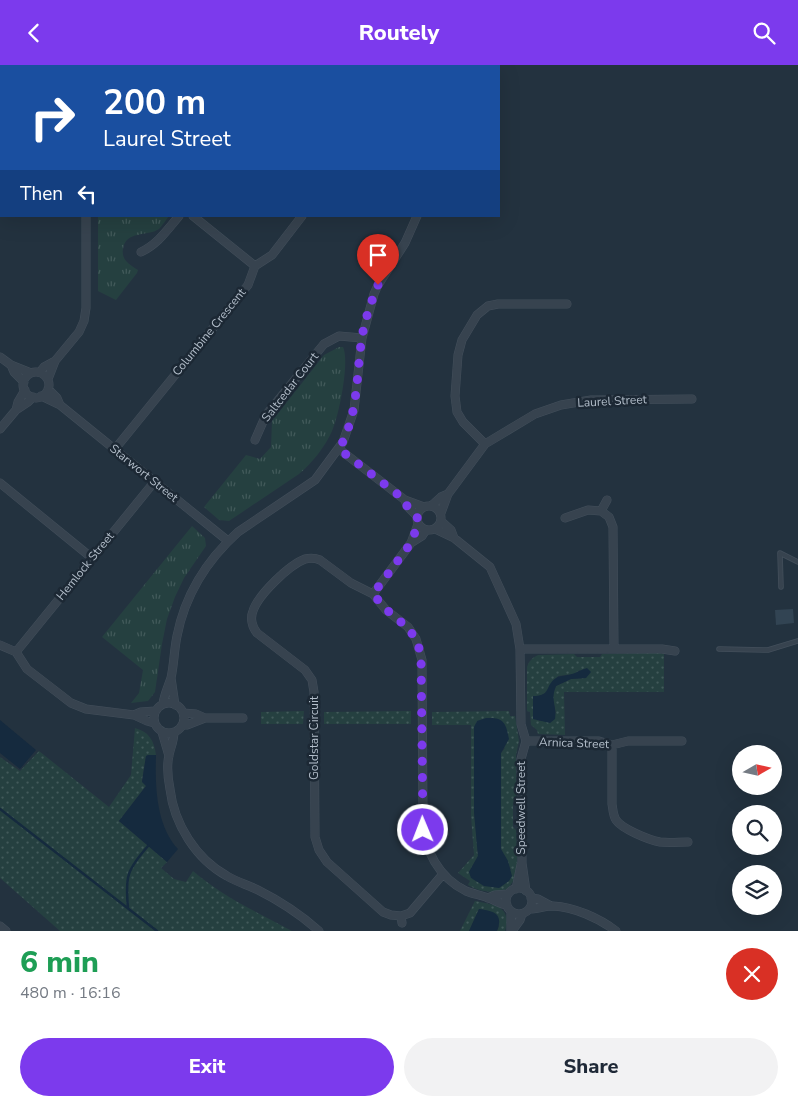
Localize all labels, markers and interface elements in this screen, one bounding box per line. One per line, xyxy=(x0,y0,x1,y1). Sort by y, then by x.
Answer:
text: Routely xyxy=(359,18,439,48)
icon: back xyxy=(20,19,48,47)
icon: search xyxy=(750,19,778,47)
text: 200 m xyxy=(103,79,206,126)
icon: right xyxy=(20,85,85,150)
text: Laurel Street xyxy=(103,124,231,154)
icon: left xyxy=(73,180,101,208)
text: Then xyxy=(20,181,63,207)
pin xyxy=(357,234,399,285)
icon: arrive xyxy=(364,241,392,269)
street label: Columbine Crescent xyxy=(169,284,250,379)
street label: Saltcedar Court xyxy=(258,348,323,425)
street label: Laurel Street xyxy=(577,391,648,411)
street label: Starwort Street xyxy=(106,440,182,506)
street label: Hemlock Street xyxy=(53,528,118,603)
street label: Goldstar Circuit xyxy=(306,695,322,780)
street label: Arnica Street xyxy=(539,734,610,752)
north arrow xyxy=(732,745,782,795)
map controls xyxy=(732,745,782,915)
street label: Speedwell Street xyxy=(513,760,529,855)
position arrow xyxy=(396,803,448,855)
button: search xyxy=(732,805,782,855)
button: layers xyxy=(732,865,782,915)
text: 6 min xyxy=(20,942,99,983)
button: close xyxy=(726,948,778,1000)
text: 480 m · 16:16 xyxy=(20,982,121,1004)
button: Exit xyxy=(20,1038,394,1096)
button: Share xyxy=(404,1038,778,1096)

